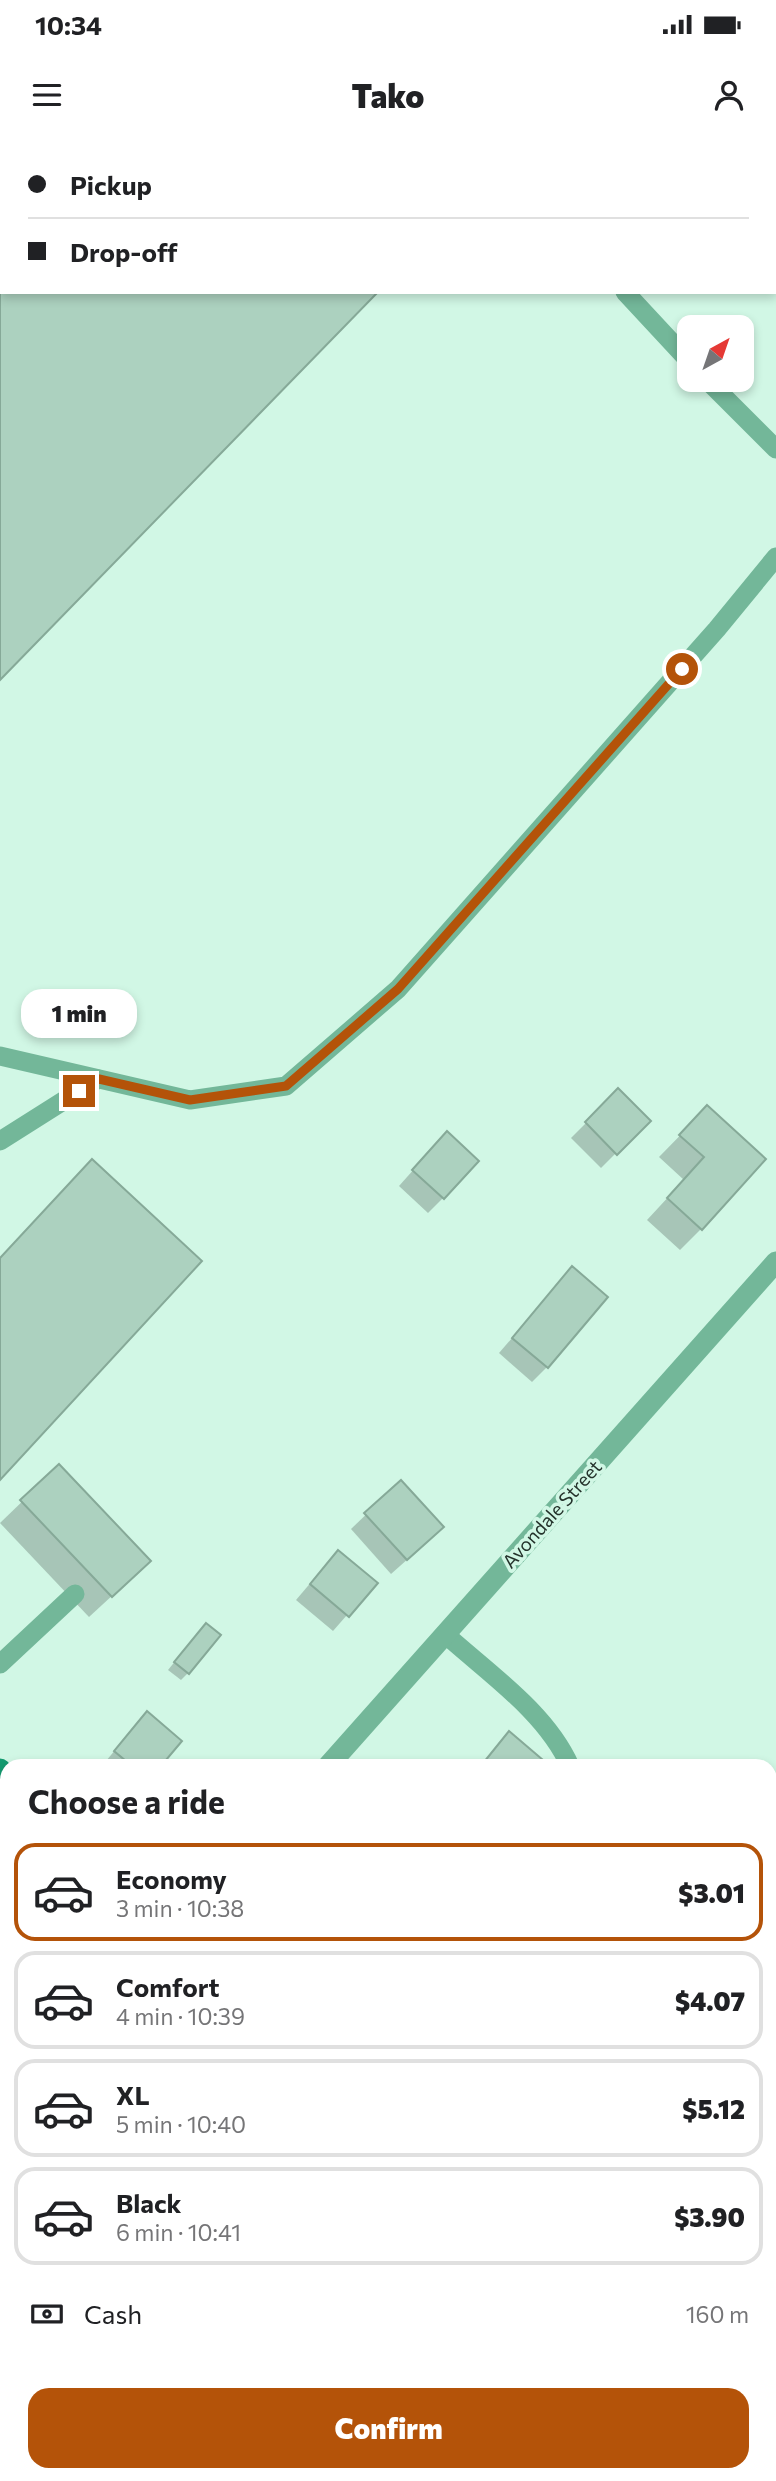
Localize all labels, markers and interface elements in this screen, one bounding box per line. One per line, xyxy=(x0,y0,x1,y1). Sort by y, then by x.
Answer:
text: 10:34 xyxy=(35,9,102,40)
text: Tako xyxy=(352,75,424,115)
icon: menu xyxy=(28,76,66,114)
icon: person xyxy=(710,76,748,114)
text: Pickup xyxy=(70,169,152,200)
text: Drop-off xyxy=(70,236,177,267)
north arrow xyxy=(677,315,754,392)
map controls xyxy=(677,315,754,392)
route start xyxy=(666,653,698,685)
callout: 1 min xyxy=(21,990,137,1038)
text: 1 min xyxy=(51,999,107,1027)
route end xyxy=(63,1075,95,1107)
street label: Avondale Street xyxy=(497,1455,606,1572)
text: Choose a ride xyxy=(28,1781,225,1821)
icon: car xyxy=(32,1861,95,1924)
text: Economy xyxy=(116,1863,227,1894)
text: $3.01 xyxy=(678,1877,745,1908)
text: 3 min · 10:38 xyxy=(116,1894,244,1922)
icon: car xyxy=(32,1969,95,2032)
text: Comfort xyxy=(116,1971,219,2002)
text: $4.07 xyxy=(675,1985,745,2016)
text: 4 min · 10:39 xyxy=(116,2002,245,2030)
icon: car xyxy=(32,2077,95,2140)
text: XL xyxy=(116,2079,150,2110)
text: $5.12 xyxy=(682,2093,745,2124)
text: 5 min · 10:40 xyxy=(116,2110,246,2138)
icon: car xyxy=(32,2185,95,2248)
text: Black xyxy=(116,2187,182,2218)
text: $3.90 xyxy=(674,2201,745,2232)
text: 6 min · 10:41 xyxy=(116,2218,241,2246)
icon: cash xyxy=(28,2295,66,2333)
text: Cash xyxy=(84,2298,142,2329)
text: 160 m xyxy=(686,2300,749,2328)
button: Confirm xyxy=(28,2388,749,2468)

